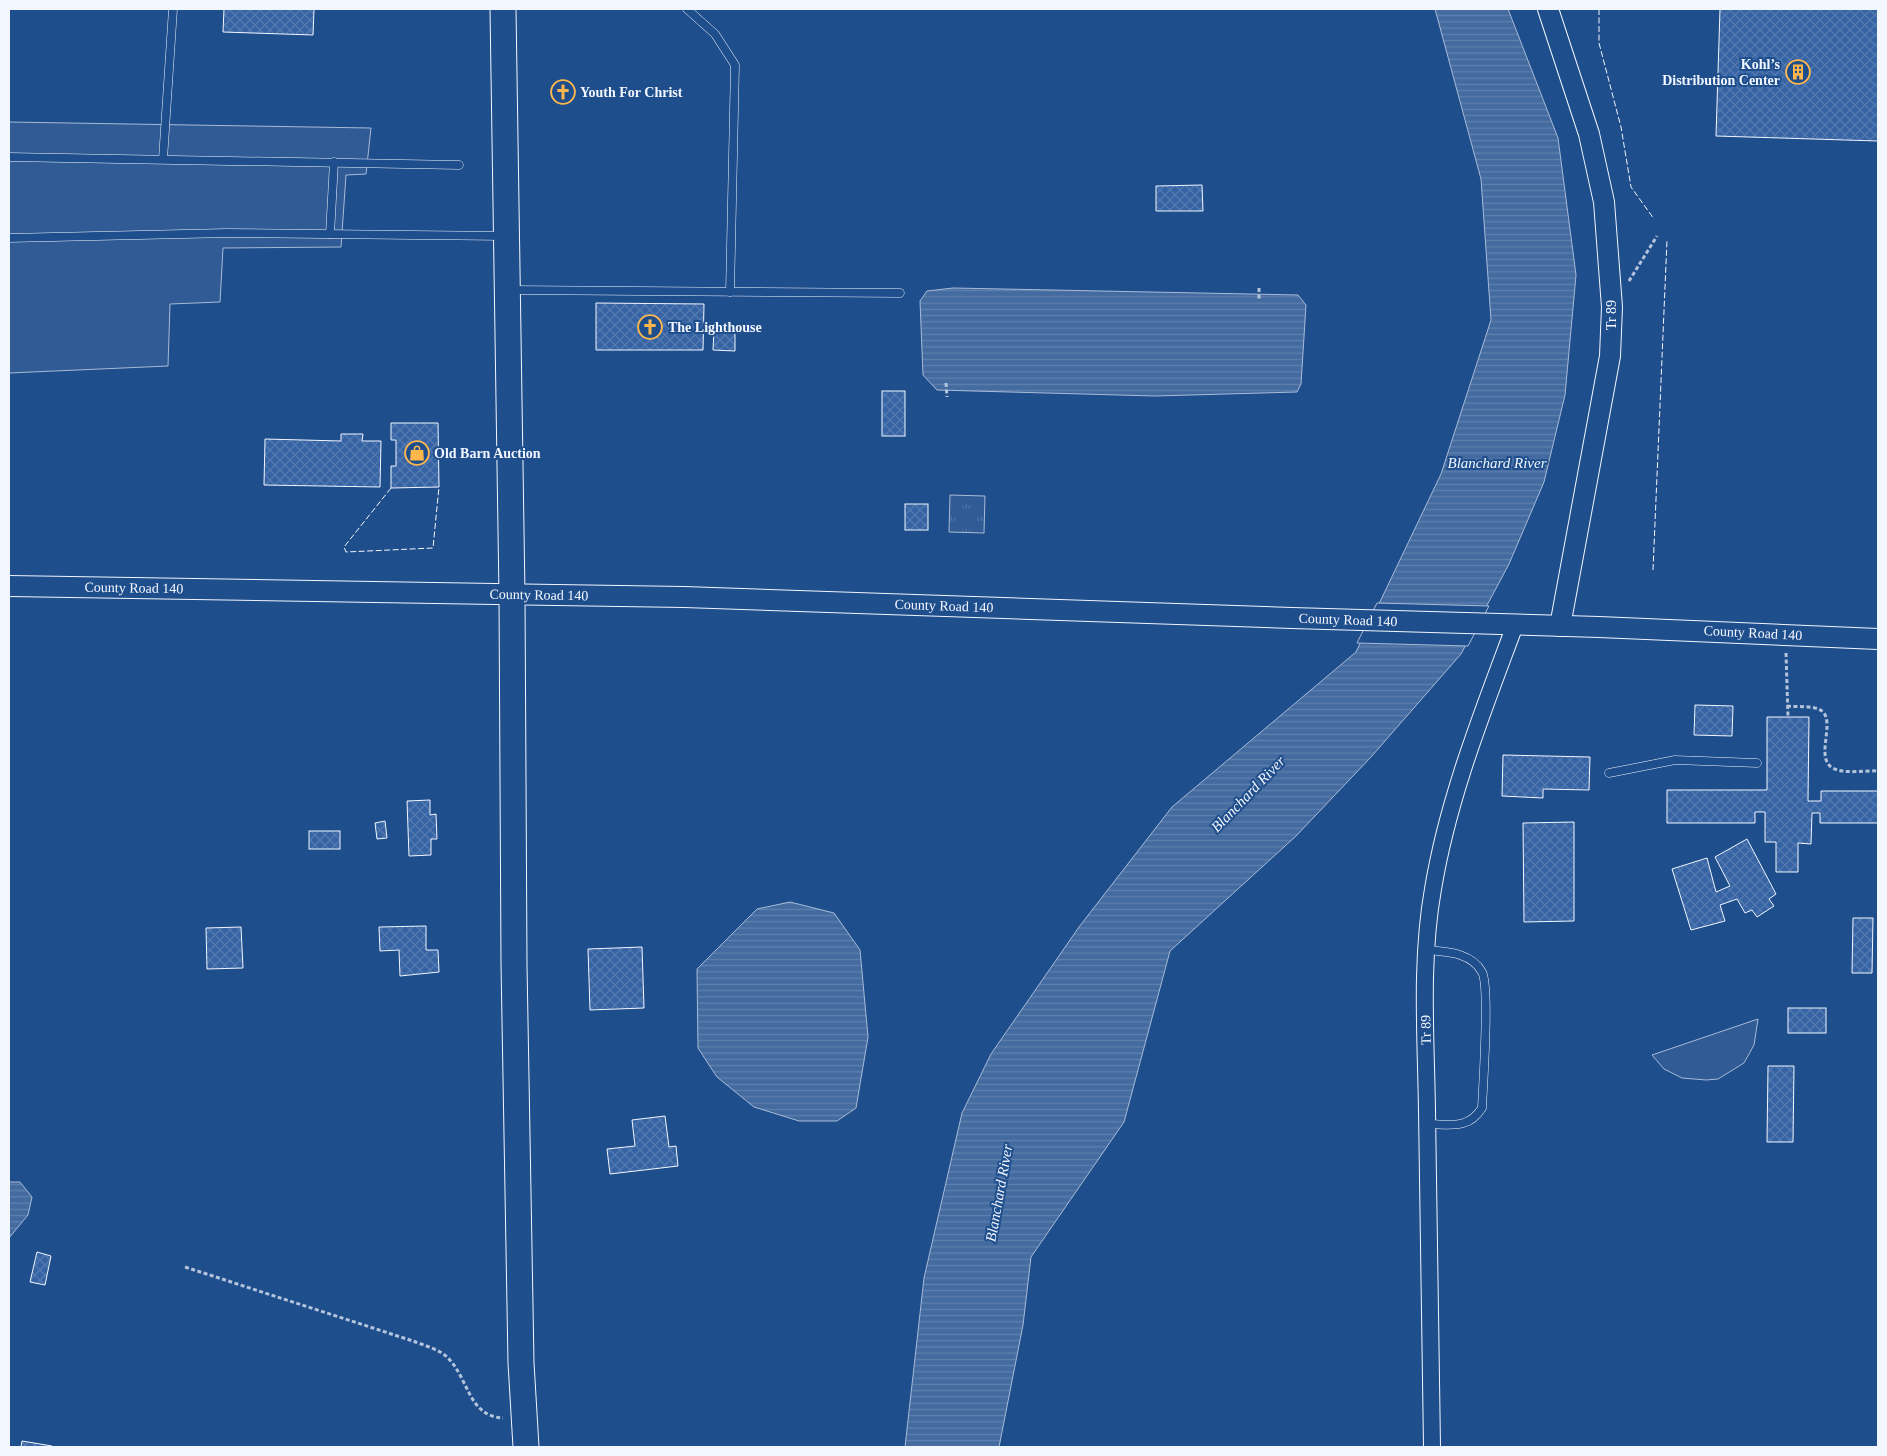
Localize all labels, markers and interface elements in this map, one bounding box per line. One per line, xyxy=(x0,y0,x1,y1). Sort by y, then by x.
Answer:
place label: Kohl’s Distribution Center xyxy=(1662,57,1781,88)
building icon: Kohl’s Distribution Center xyxy=(1785,59,1811,85)
church icon: Youth For Christ xyxy=(550,79,576,105)
place label: Youth For Christ xyxy=(580,85,683,100)
street label: Tr 89 xyxy=(1604,300,1619,330)
church icon: The Lighthouse xyxy=(637,314,663,340)
place label: The Lighthouse xyxy=(668,320,762,335)
shop icon: Old Barn Auction xyxy=(404,440,430,466)
place label: Old Barn Auction xyxy=(434,446,541,461)
water label: Blanchard River xyxy=(1447,455,1547,471)
street label: County Road 140 xyxy=(84,580,184,596)
street label: County Road 140 xyxy=(489,587,589,603)
street label: County Road 140 xyxy=(894,597,994,615)
street label: County Road 140 xyxy=(1298,611,1398,629)
street label: County Road 140 xyxy=(1703,623,1803,643)
water label: Blanchard River xyxy=(1208,753,1288,835)
street label: Tr 89 xyxy=(1418,1015,1434,1045)
water label: Blanchard River xyxy=(983,1143,1016,1243)

